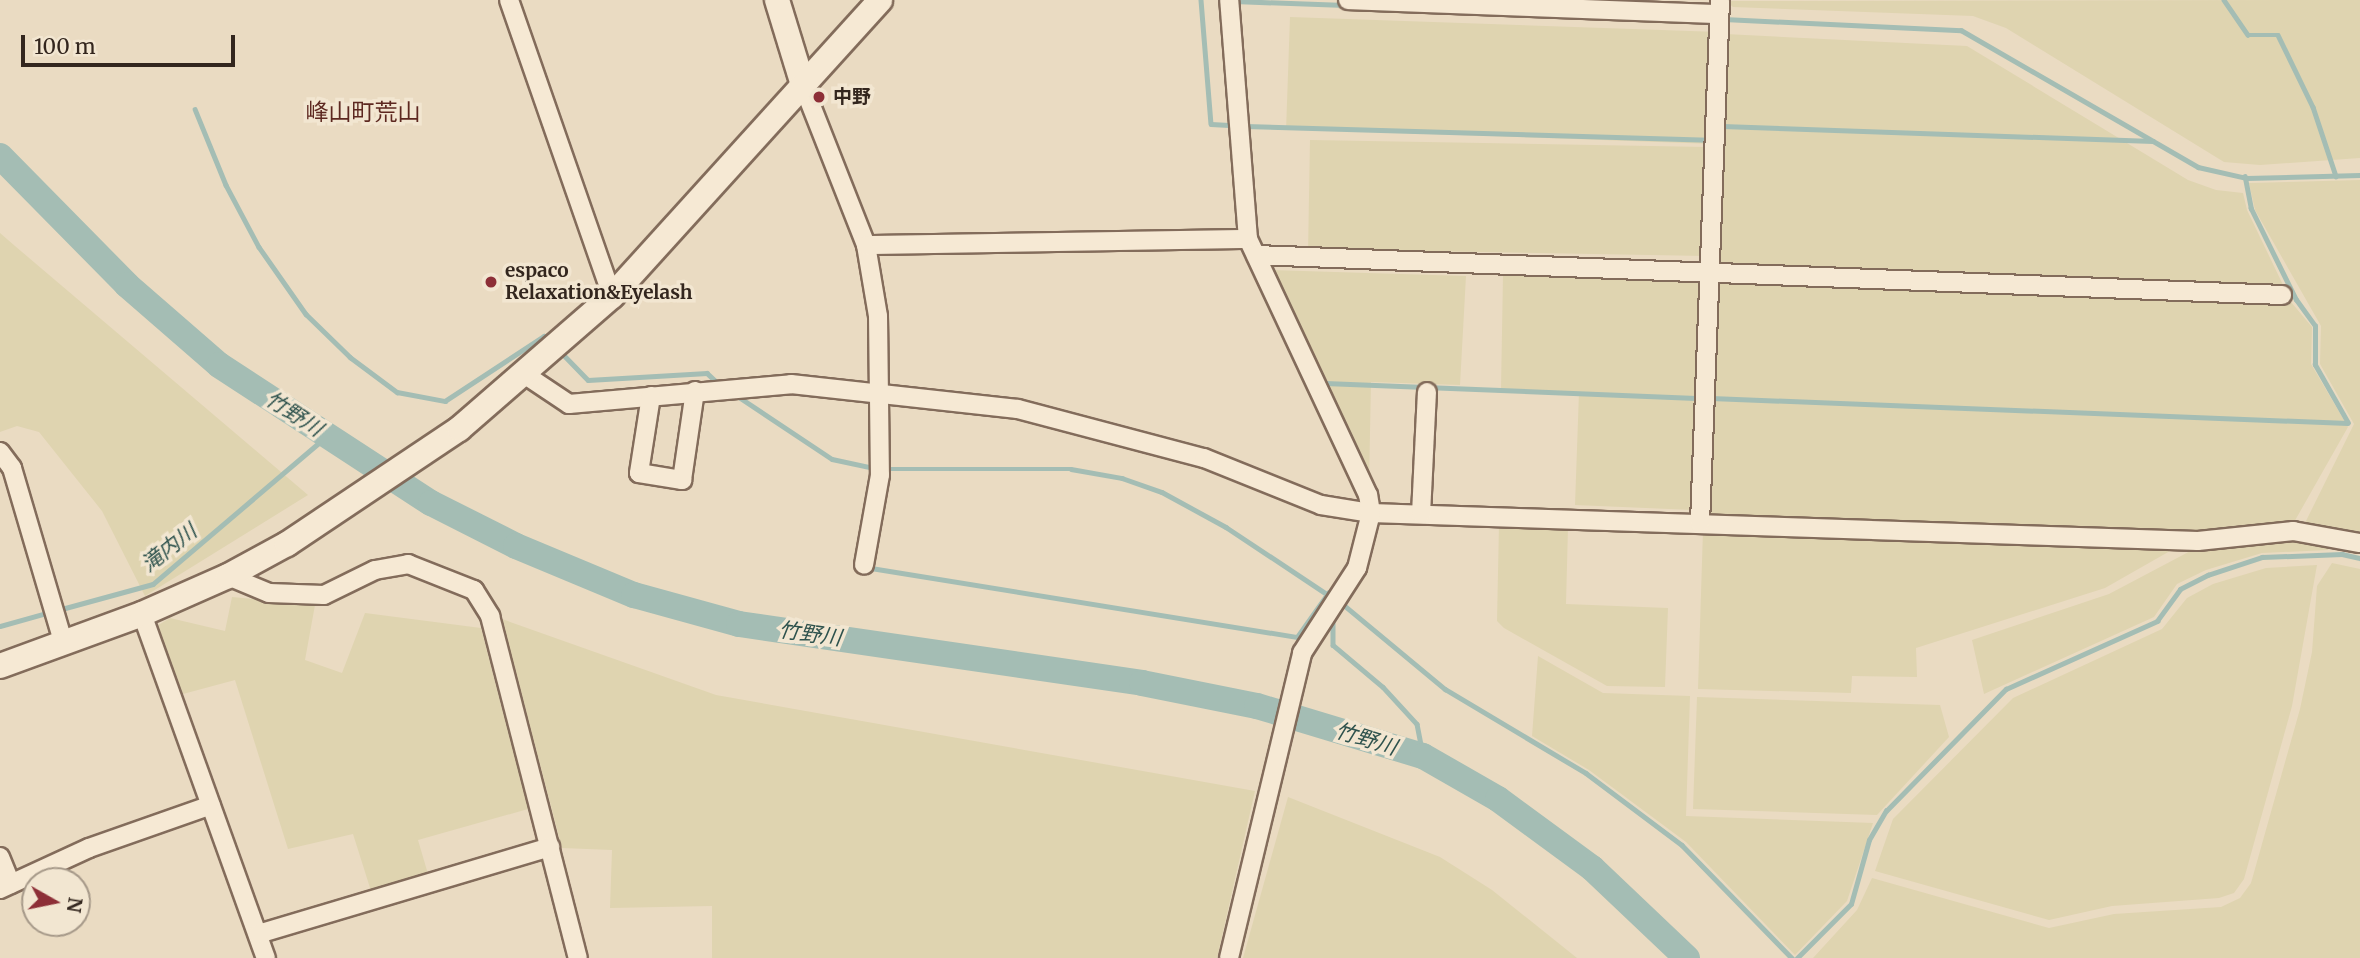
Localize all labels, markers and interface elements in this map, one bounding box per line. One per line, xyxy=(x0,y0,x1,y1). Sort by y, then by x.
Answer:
scale bar xyxy=(24,21,238,65)
text: 100 m xyxy=(34,33,96,60)
place label: 中野 xyxy=(833,86,871,108)
marker: 中野 xyxy=(811,89,827,105)
district label: 峰山町荒山 xyxy=(306,98,420,126)
place label: espaco Relaxation&Eyelash xyxy=(505,260,692,304)
marker: espaco Relaxation&Eyelash xyxy=(483,274,499,290)
water label: 竹野川 xyxy=(261,386,327,442)
water label: 滝内川 xyxy=(136,519,202,577)
water label: 竹野川 xyxy=(777,617,843,651)
water label: 竹野川 xyxy=(1332,718,1400,760)
north arrow xyxy=(21,867,91,937)
text: N xyxy=(62,896,88,914)

